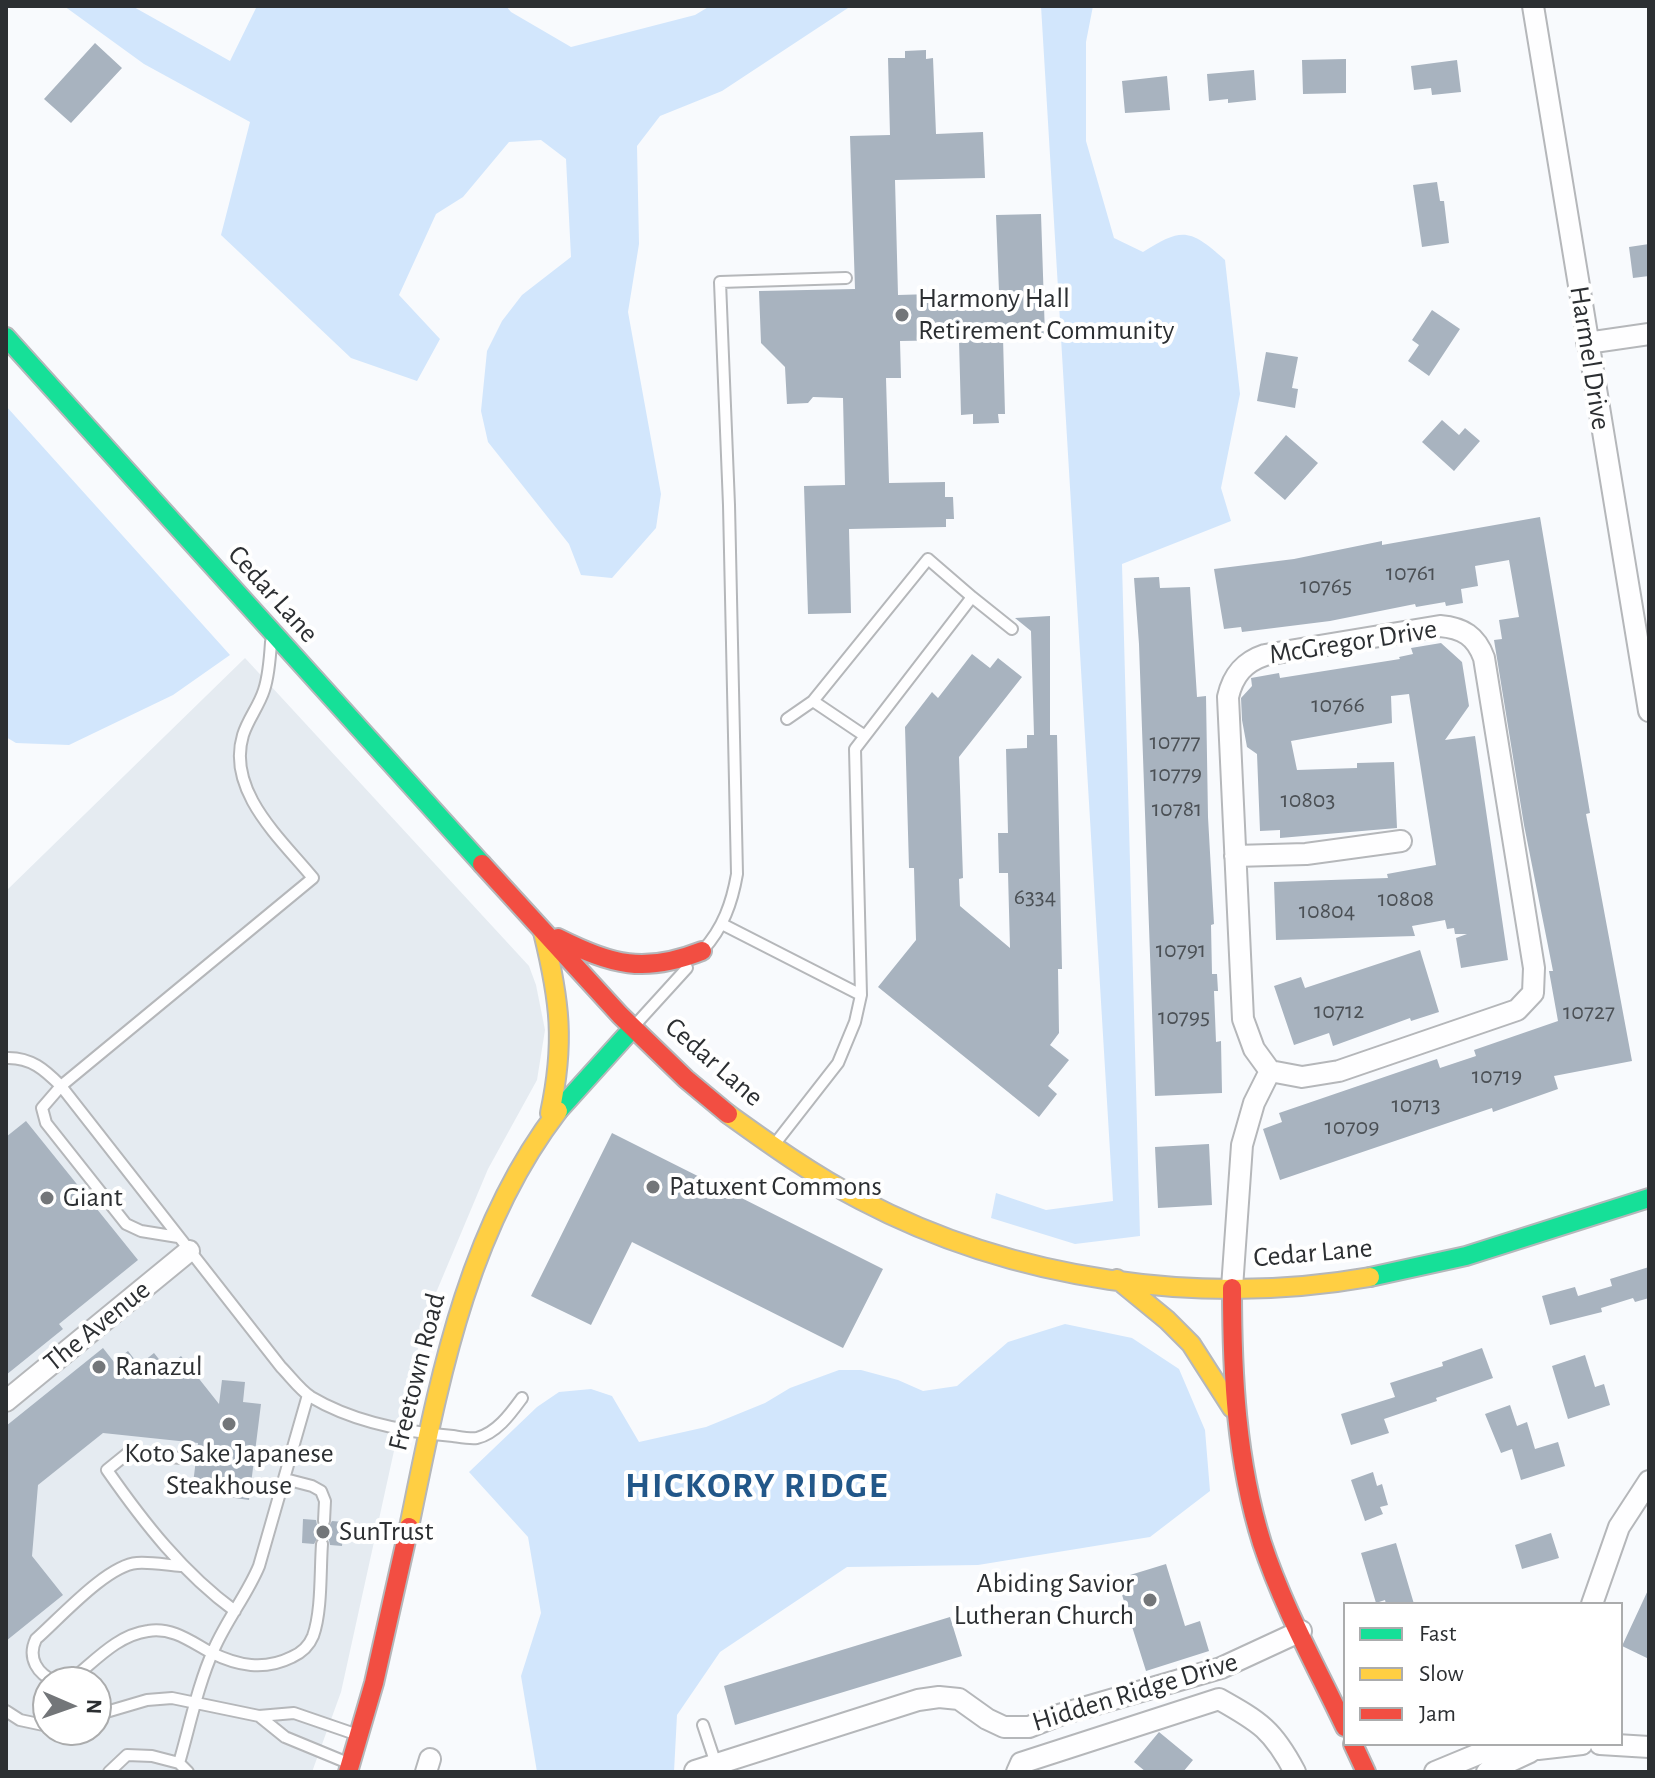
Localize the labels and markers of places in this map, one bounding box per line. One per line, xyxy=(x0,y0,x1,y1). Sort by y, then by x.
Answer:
place label: Harmony Hall Retirement Community xyxy=(918,282,1174,348)
marker: Harmony Hall Retirement Community xyxy=(893,306,911,324)
place label: Patuxent Commons xyxy=(669,1170,882,1204)
marker: Patuxent Commons xyxy=(644,1178,662,1196)
place label: Giant xyxy=(63,1181,123,1215)
marker: Giant xyxy=(38,1189,56,1207)
place label: Ranazul xyxy=(115,1350,203,1384)
marker: Ranazul xyxy=(90,1358,108,1376)
marker: Koto Sake Japanese Steakhouse xyxy=(220,1415,238,1433)
place label: Koto Sake Japanese Steakhouse xyxy=(124,1437,334,1503)
place label: SunTrust xyxy=(339,1515,433,1549)
marker: SunTrust xyxy=(314,1523,332,1541)
place label: Abiding Savior Lutheran Church xyxy=(954,1567,1134,1633)
marker: Abiding Savior Lutheran Church xyxy=(1141,1591,1159,1609)

